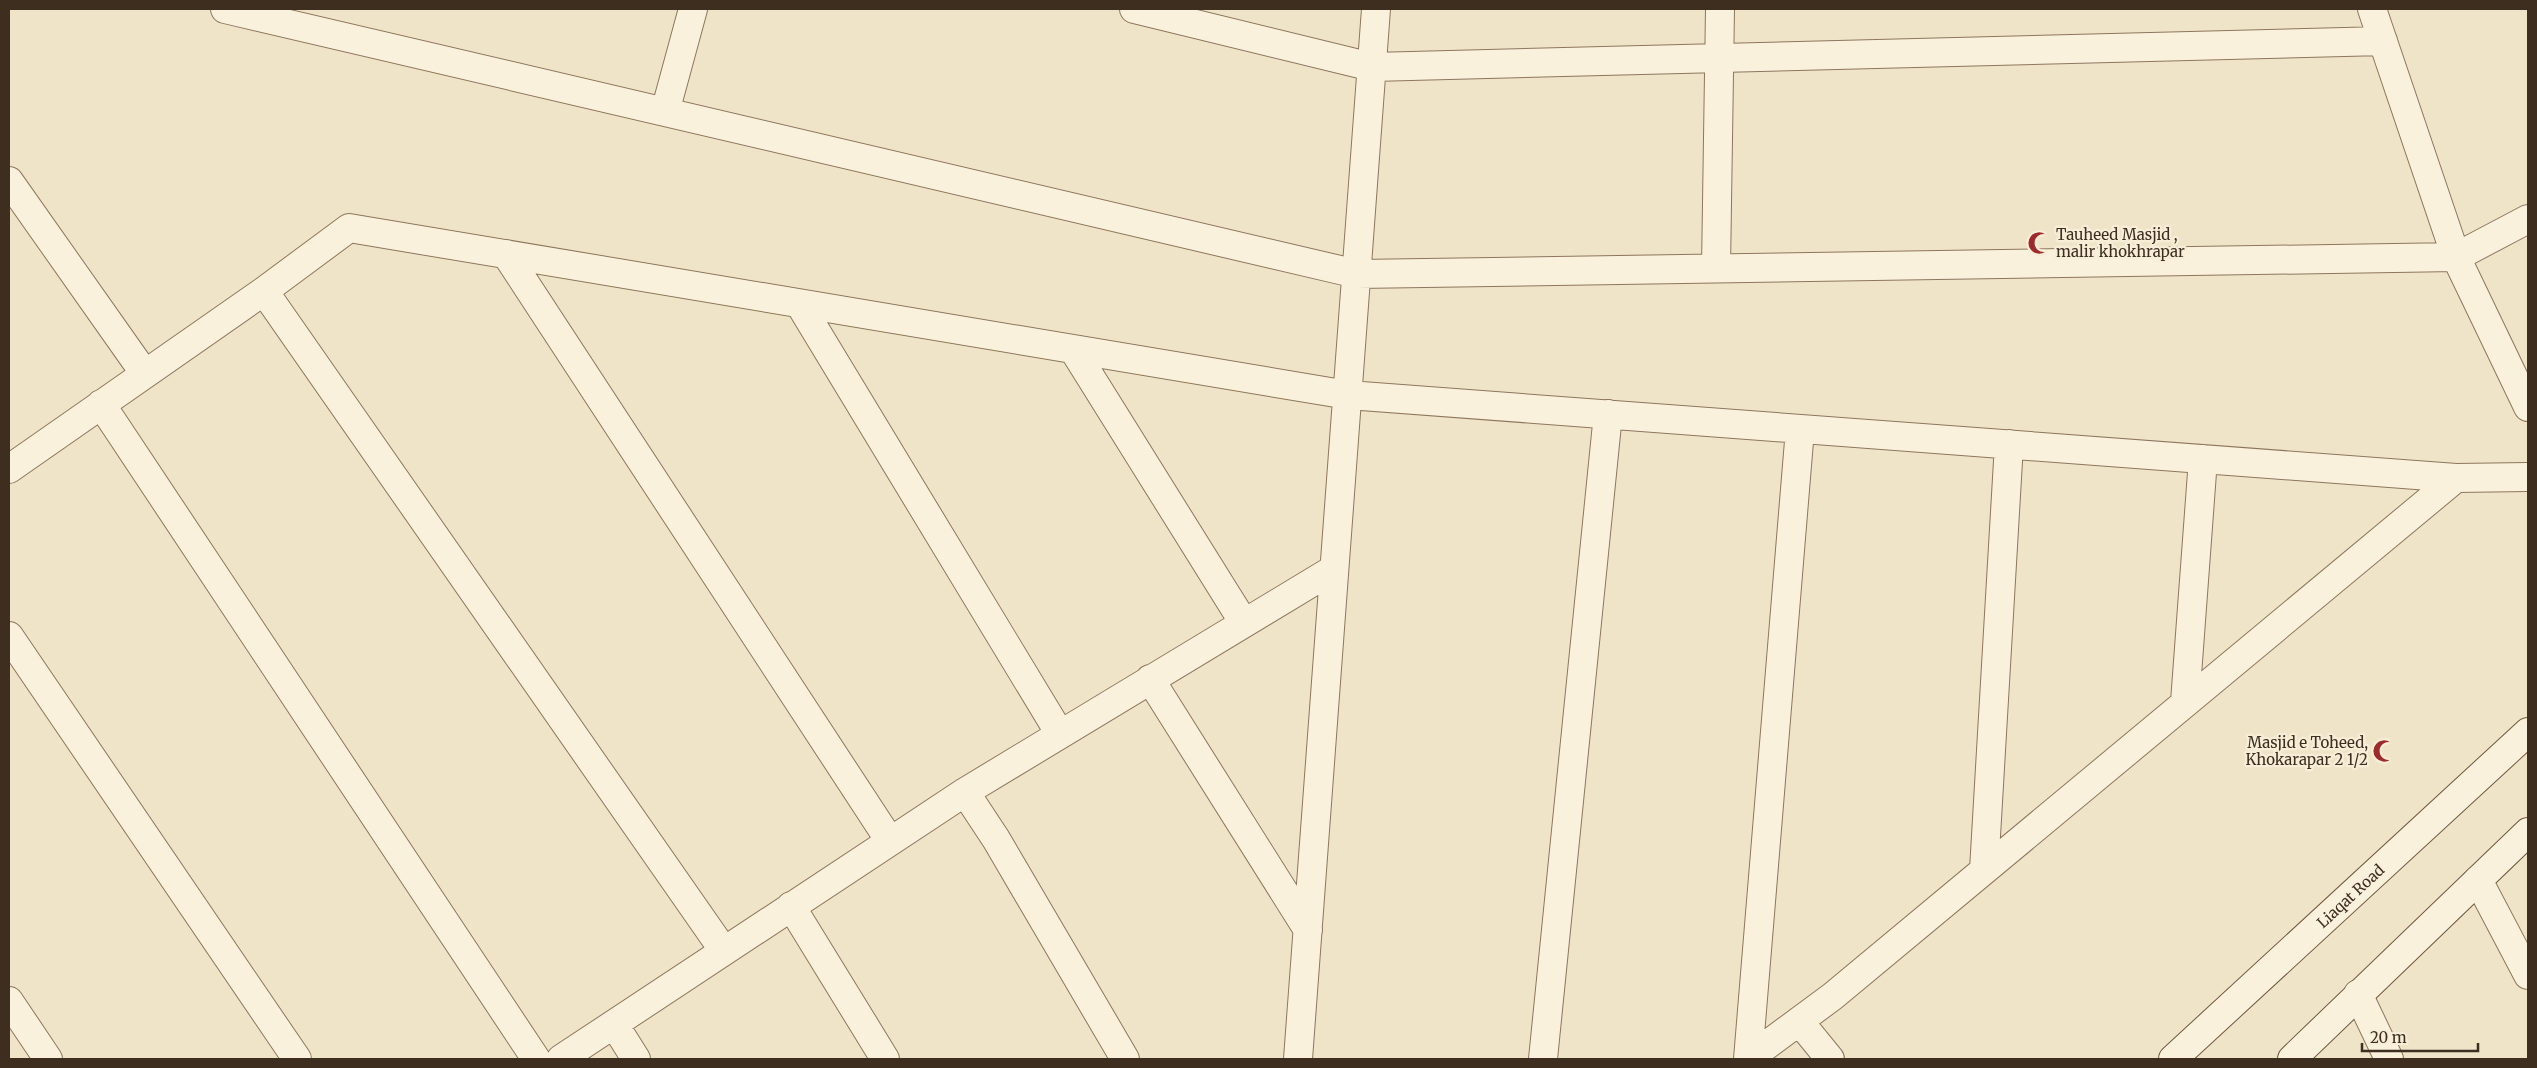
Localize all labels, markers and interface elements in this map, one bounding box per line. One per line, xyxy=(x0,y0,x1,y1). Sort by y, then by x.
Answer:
place label: Tauheed Masjid , malir khokhrapar xyxy=(2056,225,2185,261)
mosque icon: Tauheed Masjid , malir khokhrapar xyxy=(2026,230,2052,256)
place label: Masjid e Toheed, Khokarapar 2 1/2 xyxy=(2245,733,2368,769)
mosque icon: Masjid e Toheed, Khokarapar 2 1/2 xyxy=(2371,738,2397,764)
street label: Liaqat Road xyxy=(2313,860,2388,931)
scale bar xyxy=(2362,1020,2478,1052)
text: 20 m xyxy=(2370,1028,2407,1047)

